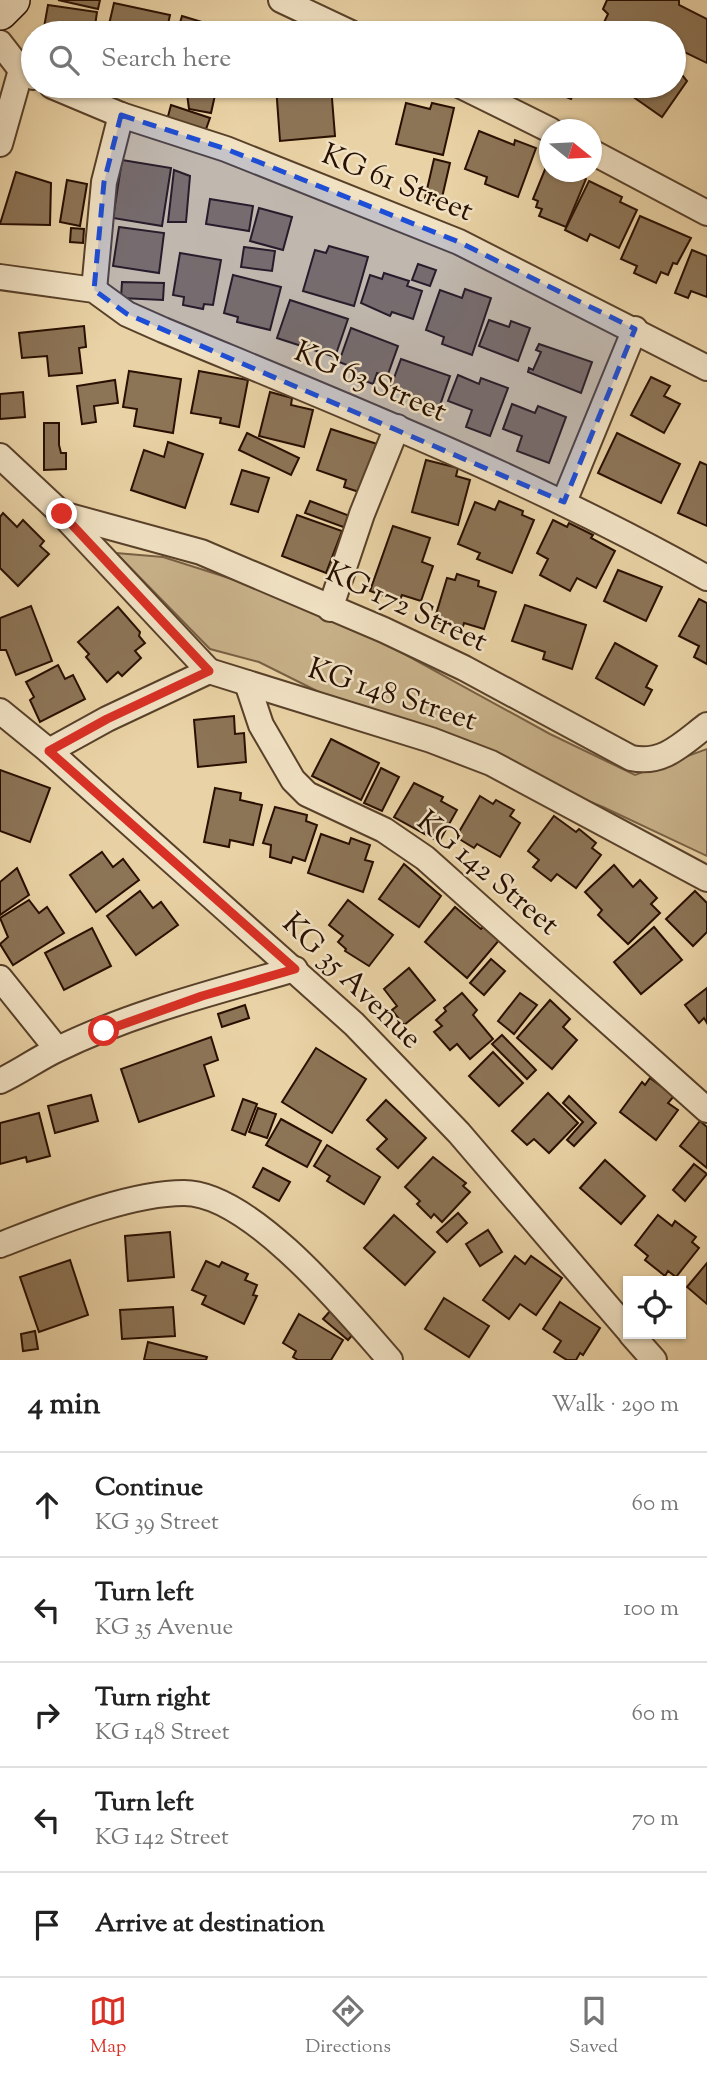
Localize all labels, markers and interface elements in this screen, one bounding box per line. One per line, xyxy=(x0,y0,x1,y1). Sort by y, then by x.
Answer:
search box xyxy=(21,21,686,98)
icon: search xyxy=(45,41,83,79)
text: Search here xyxy=(101,41,231,78)
north arrow xyxy=(539,119,602,182)
street label: KG 61 Street xyxy=(315,134,479,234)
street label: KG 63 Street xyxy=(287,332,453,434)
route end xyxy=(46,498,77,529)
street label: KG 172 Street xyxy=(318,552,494,664)
street label: KG 148 Street xyxy=(302,648,482,744)
street label: KG 142 Street xyxy=(406,801,568,947)
street label: KG 35 Avenue xyxy=(271,904,431,1060)
route start xyxy=(88,1015,119,1046)
map controls xyxy=(623,1276,686,1339)
button: locate xyxy=(623,1276,686,1339)
text: 4 min xyxy=(28,1384,101,1427)
text: Walk · 290 m xyxy=(551,1389,679,1422)
text: Continue xyxy=(95,1470,203,1507)
icon: ahead xyxy=(28,1486,66,1524)
text: 60 m xyxy=(631,1488,679,1521)
text: KG 39 Street xyxy=(95,1507,219,1540)
text: Turn left xyxy=(95,1575,194,1612)
icon: left xyxy=(28,1591,66,1629)
text: 100 m xyxy=(623,1593,679,1626)
text: KG 35 Avenue xyxy=(95,1612,233,1645)
text: Turn right xyxy=(95,1680,210,1717)
icon: right xyxy=(28,1696,66,1734)
text: 60 m xyxy=(631,1698,679,1731)
text: KG 148 Street xyxy=(95,1717,230,1750)
text: Turn left xyxy=(95,1785,194,1822)
icon: left xyxy=(28,1801,66,1839)
text: 70 m xyxy=(632,1803,679,1836)
text: KG 142 Street xyxy=(95,1822,229,1855)
icon: arrive xyxy=(28,1906,66,1944)
text: Arrive at destination xyxy=(95,1906,325,1943)
tab: Map xyxy=(89,1992,127,2061)
tab: Directions xyxy=(305,1992,391,2061)
tab: Saved xyxy=(569,1992,618,2061)

